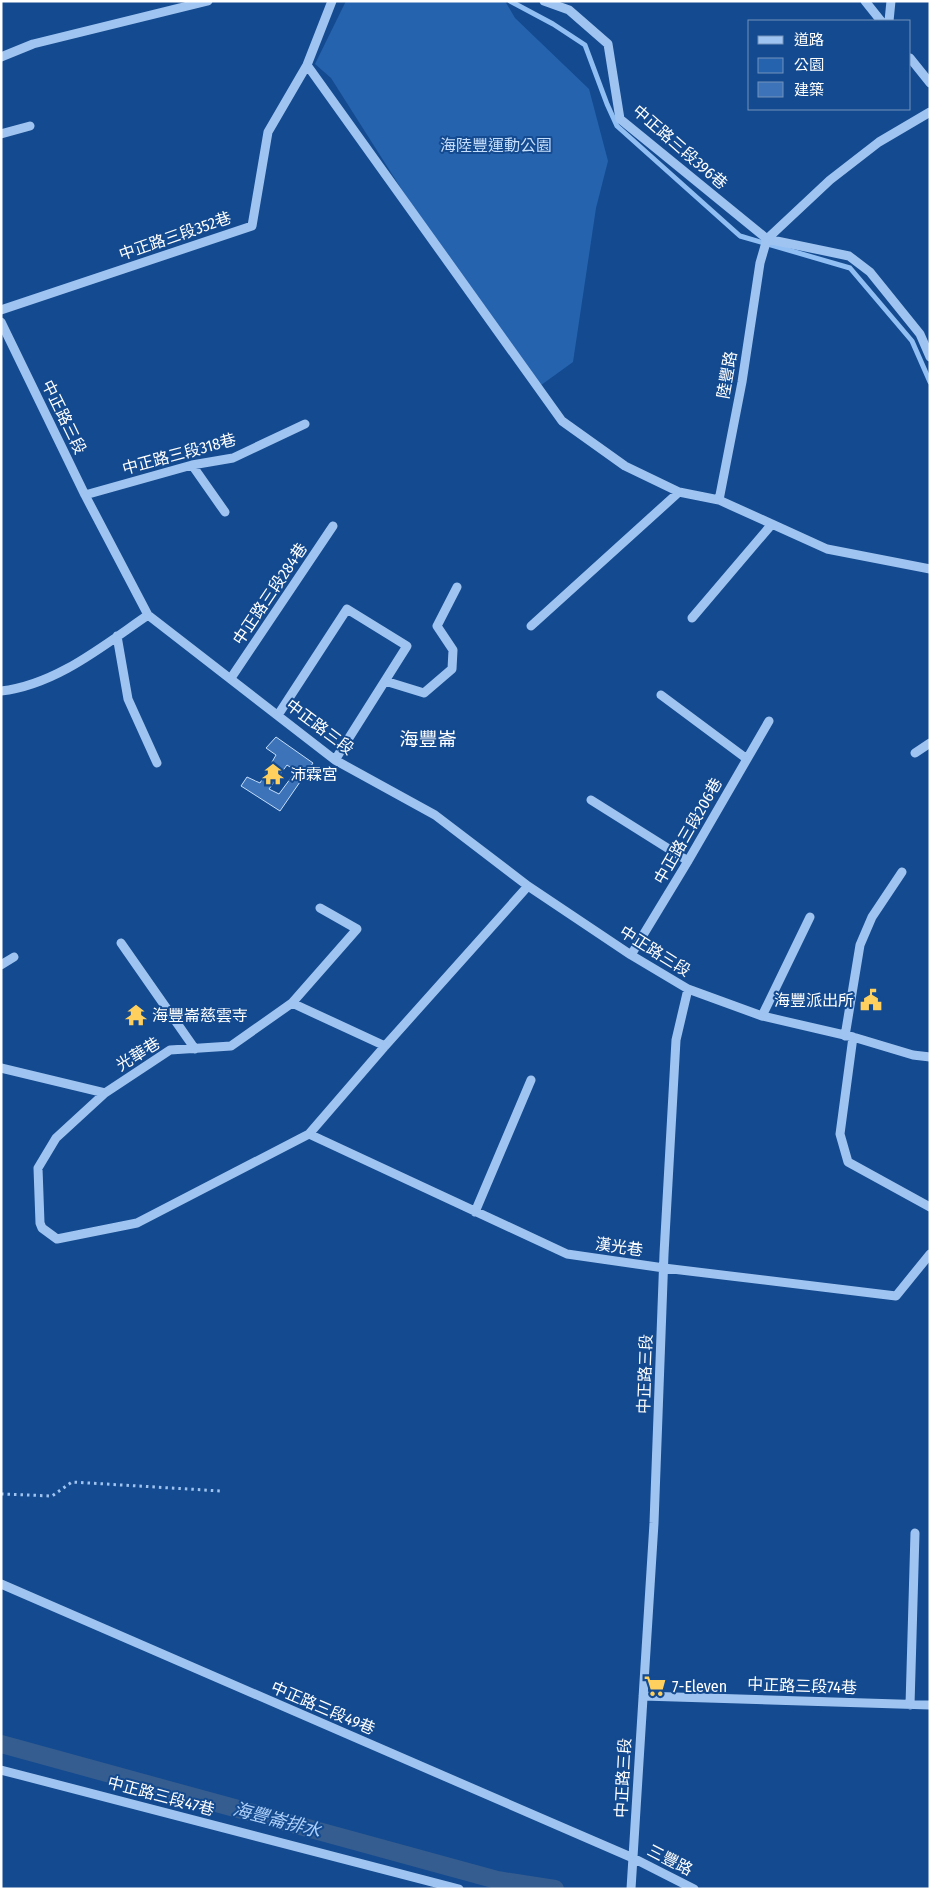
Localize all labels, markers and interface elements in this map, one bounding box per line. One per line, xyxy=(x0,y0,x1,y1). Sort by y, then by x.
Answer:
legend xyxy=(748,20,911,110)
text: 道路 xyxy=(794,31,824,49)
text: 公園 xyxy=(794,56,824,74)
text: 建築 xyxy=(794,81,824,99)
street label: 中正路三段396巷 xyxy=(629,101,731,193)
park label: 海陸豐運動公園 xyxy=(440,136,552,155)
street label: 中正路三段352巷 xyxy=(116,208,234,264)
street label: 陸豐路 xyxy=(713,350,741,400)
street label: 中正路三段 xyxy=(38,377,90,457)
street label: 中正路三段318巷 xyxy=(120,430,238,478)
street label: 中正路三段284巷 xyxy=(229,539,311,649)
street label: 中正路三段 xyxy=(282,695,358,759)
district label: 海豐崙 xyxy=(399,728,457,751)
temple icon: 沛霖宮 xyxy=(260,761,286,787)
place label: 沛霖宮 xyxy=(290,765,338,784)
street label: 中正路三段206巷 xyxy=(650,775,726,887)
street label: 中正路三段 xyxy=(616,922,694,980)
public building icon: 海豐派出所 xyxy=(858,987,884,1013)
place label: 海豐派出所 xyxy=(774,991,854,1010)
temple icon: 海豐崙慈雲寺 xyxy=(123,1002,149,1028)
place label: 海豐崙慈雲寺 xyxy=(152,1006,248,1025)
street label: 光華巷 xyxy=(113,1033,163,1075)
street label: 漢光巷 xyxy=(594,1234,644,1260)
street label: 中正路三段 xyxy=(634,1334,656,1414)
supermarket icon: 7-Eleven xyxy=(642,1673,668,1699)
street label: 中正路三段74巷 xyxy=(747,1675,857,1697)
place label: 7-Eleven xyxy=(672,1677,727,1696)
street label: 中正路三段49巷 xyxy=(268,1678,378,1738)
street label: 中正路三段 xyxy=(611,1738,635,1818)
street label: 中正路三段47巷 xyxy=(105,1773,217,1819)
water label: 海豐崙排水 xyxy=(231,1798,324,1843)
street label: 三豐路 xyxy=(644,1841,696,1879)

